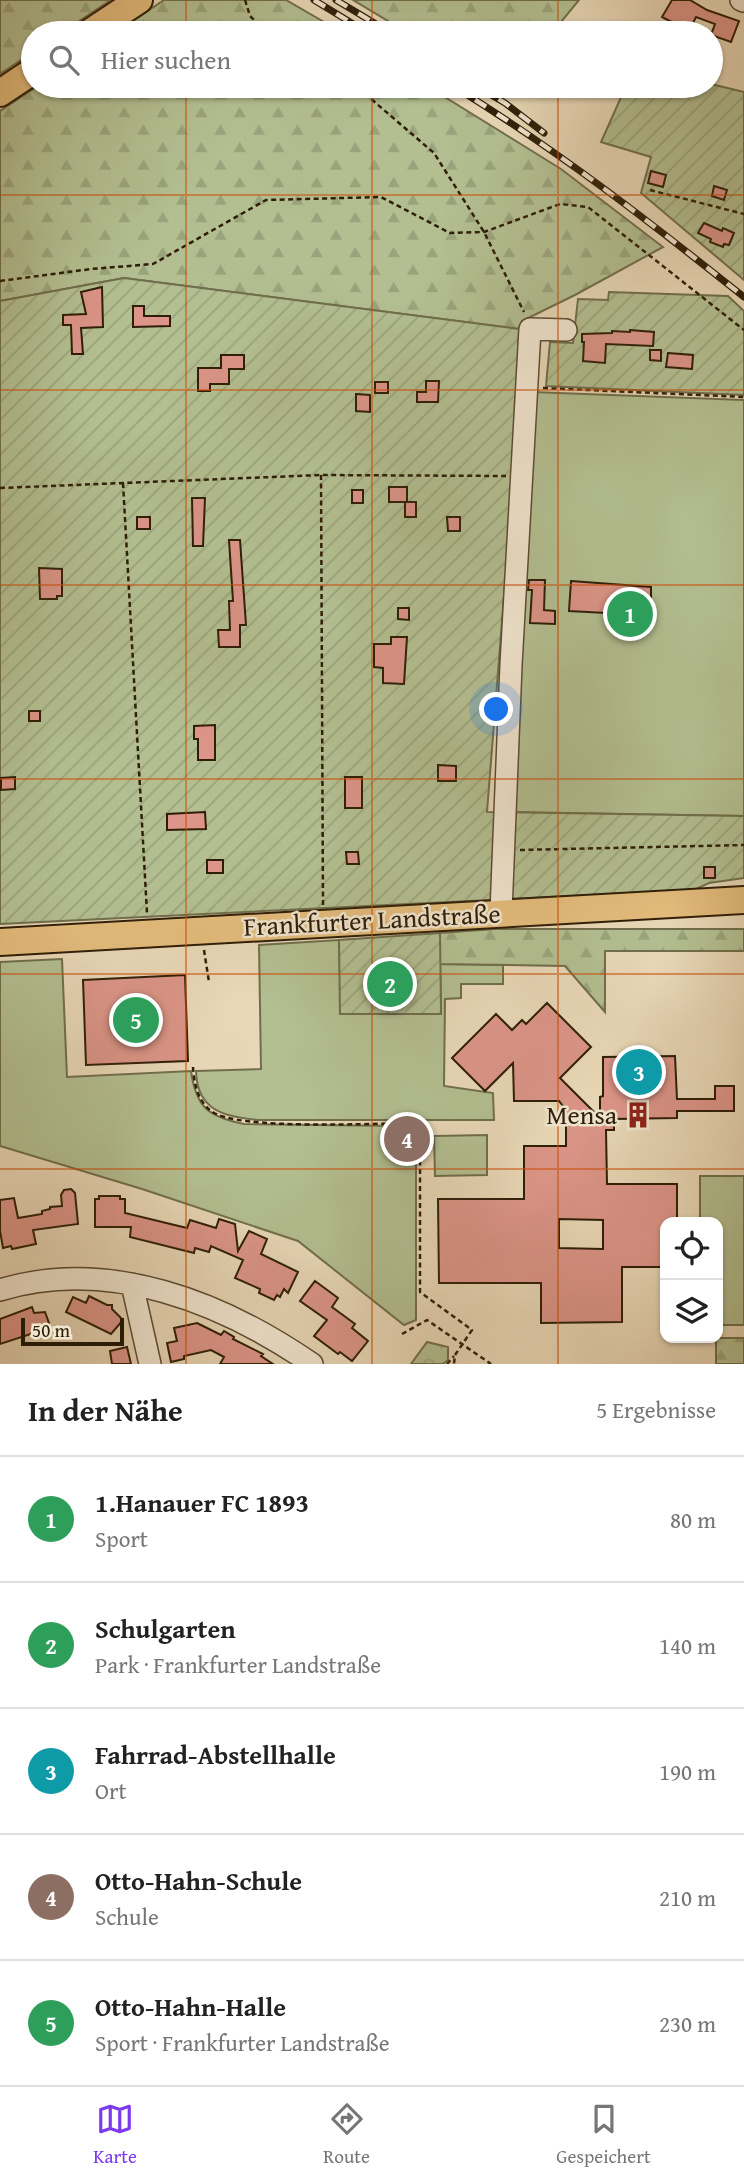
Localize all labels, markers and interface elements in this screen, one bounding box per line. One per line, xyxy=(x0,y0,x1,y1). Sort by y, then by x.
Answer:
search box xyxy=(21,21,723,98)
text: Hier suchen xyxy=(101,40,231,79)
icon: search xyxy=(45,41,83,79)
pin: 1 xyxy=(607,588,653,640)
your location xyxy=(479,692,513,726)
street label: Frankfurter Landstraße xyxy=(242,893,501,946)
pin: 2 xyxy=(367,958,413,1010)
pin: 5 xyxy=(113,994,159,1046)
pin: 3 xyxy=(616,1046,662,1098)
place label: Mensa xyxy=(546,1095,618,1134)
building icon: Mensa xyxy=(623,1100,653,1130)
pin: 4 xyxy=(384,1113,430,1165)
map controls xyxy=(660,1217,723,1343)
button: locate xyxy=(660,1217,723,1280)
button: layers xyxy=(660,1280,723,1343)
scale bar xyxy=(21,1315,124,1347)
text: 50 m xyxy=(32,1316,70,1344)
text: In der Nähe xyxy=(28,1388,183,1432)
text: 5 Ergebnisse xyxy=(596,1393,716,1426)
text: 1.Hanauer FC 1893 xyxy=(95,1483,309,1522)
text: 1 xyxy=(45,1503,57,1536)
text: 80 m xyxy=(670,1503,716,1536)
text: Sport xyxy=(95,1522,148,1555)
text: Schulgarten xyxy=(95,1609,236,1648)
text: 2 xyxy=(45,1629,57,1662)
text: 140 m xyxy=(659,1629,716,1662)
text: Park · Frankfurter Landstraße xyxy=(95,1648,381,1681)
text: Fahrrad-Abstellhalle xyxy=(95,1735,336,1774)
text: 3 xyxy=(45,1755,57,1788)
text: 190 m xyxy=(659,1755,716,1788)
text: Ort xyxy=(95,1774,127,1807)
text: Otto-Hahn-Schule xyxy=(95,1861,302,1900)
text: 4 xyxy=(45,1881,57,1914)
text: 210 m xyxy=(659,1881,716,1914)
text: Schule xyxy=(95,1900,159,1933)
text: Otto-Hahn-Halle xyxy=(95,1987,286,2026)
text: 5 xyxy=(45,2007,57,2040)
text: 230 m xyxy=(659,2007,716,2040)
text: Sport · Frankfurter Landstraße xyxy=(95,2026,390,2059)
tab: Karte xyxy=(93,2100,137,2170)
tab: Route xyxy=(323,2100,370,2170)
tab: Gespeichert xyxy=(556,2100,651,2170)

